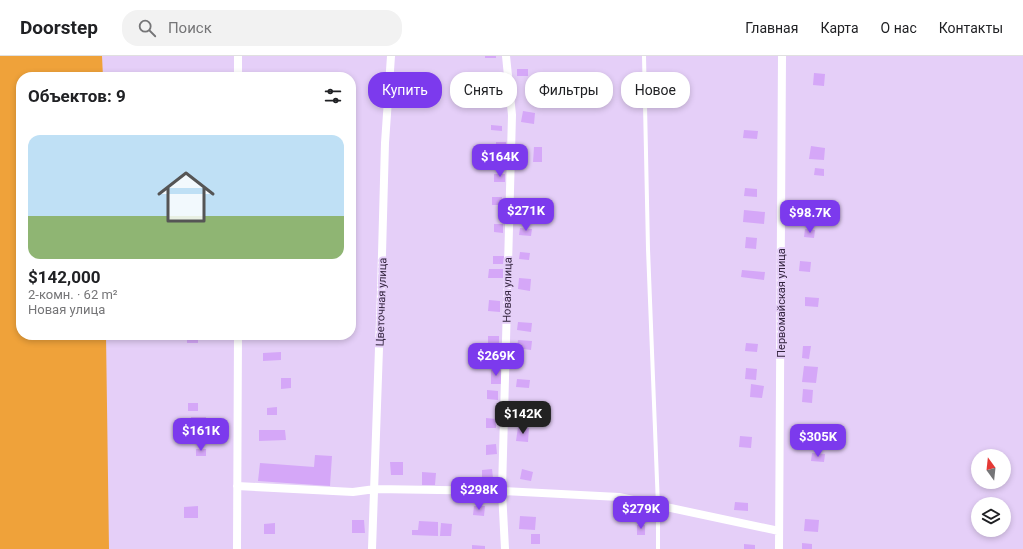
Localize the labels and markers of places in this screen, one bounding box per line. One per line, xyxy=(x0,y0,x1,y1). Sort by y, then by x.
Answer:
pin: $164K xyxy=(472,144,528,178)
pin: $271K xyxy=(498,198,554,232)
pin: $98.7K xyxy=(777,200,843,234)
pin: $269K xyxy=(468,343,524,377)
pin: $142K xyxy=(495,401,551,435)
pin: $161K xyxy=(173,418,229,452)
pin: $305K xyxy=(790,424,846,458)
pin: $298K xyxy=(451,477,507,511)
pin: $279K xyxy=(613,496,669,530)

